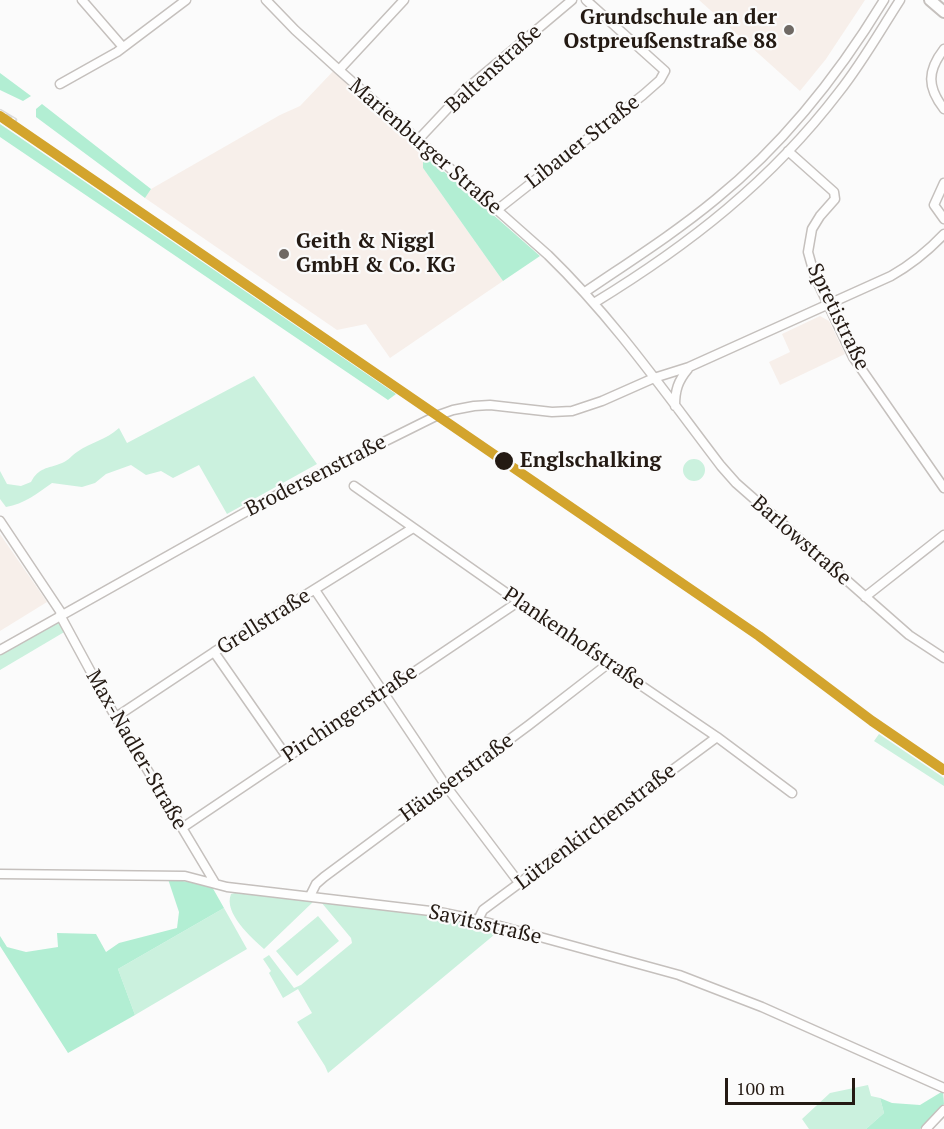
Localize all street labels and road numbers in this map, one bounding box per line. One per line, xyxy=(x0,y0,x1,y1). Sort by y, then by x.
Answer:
street label: Baltenstraße xyxy=(441,19,547,119)
street label: Marienburger Straße xyxy=(343,74,507,220)
street label: Libauer Straße xyxy=(521,90,645,194)
street label: Spretistraße xyxy=(801,260,875,374)
street label: Brodersenstraße xyxy=(241,430,391,522)
street label: Barlowstraße xyxy=(746,491,856,591)
street label: Plankenhofstraße xyxy=(498,582,650,696)
street label: Grellstraße xyxy=(213,583,315,661)
street label: Pirchingerstraße xyxy=(278,660,422,768)
street label: Max-Nadler-Straße xyxy=(80,666,192,834)
street label: Häusserstraße xyxy=(395,728,519,828)
street label: Lützenkirchenstraße xyxy=(511,758,681,896)
street label: Savitsstraße xyxy=(426,900,544,950)

